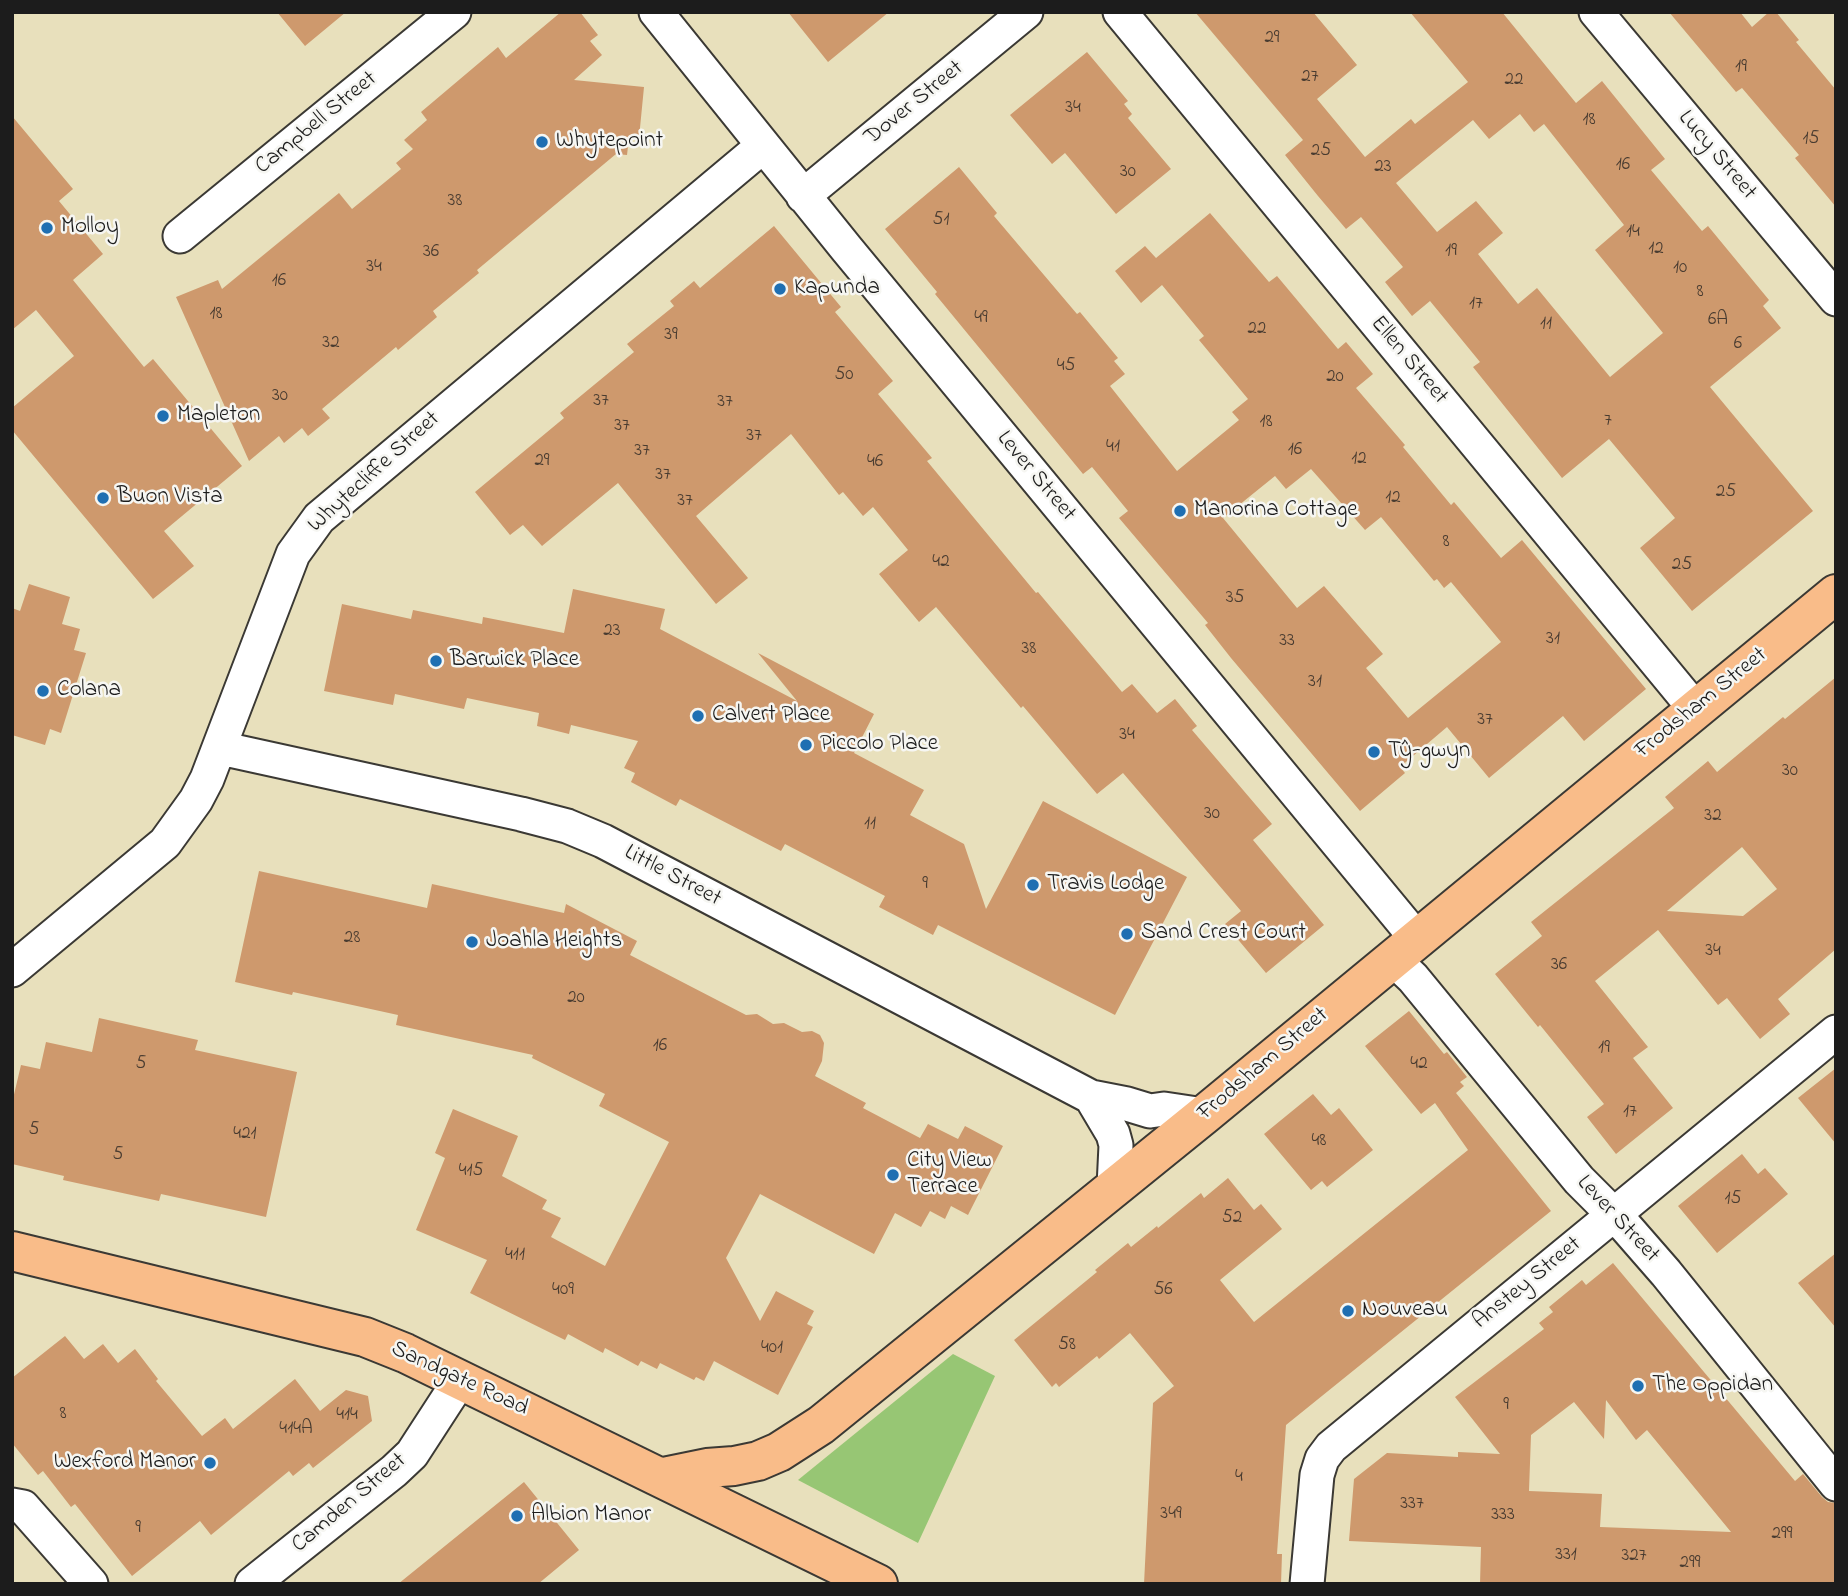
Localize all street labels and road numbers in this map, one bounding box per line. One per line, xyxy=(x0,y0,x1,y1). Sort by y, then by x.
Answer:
street label: Dover Street xyxy=(860,56,970,152)
street label: Campbell Street xyxy=(251,67,383,181)
street label: Lucy Street xyxy=(1671,106,1761,206)
street label: Ellen Street xyxy=(1363,311,1453,411)
street label: Whytecliffe Street xyxy=(303,406,447,540)
street label: Lever Street xyxy=(989,426,1081,528)
street label: Frodsham Street xyxy=(1630,642,1774,766)
street label: Little Street xyxy=(619,840,725,914)
street label: Frodsham Street xyxy=(1193,1002,1335,1128)
street label: Lever Street xyxy=(1570,1171,1664,1269)
street label: Anstey Street xyxy=(1468,1232,1588,1336)
street label: Sandgate Road xyxy=(386,1336,532,1424)
street label: Camden Street xyxy=(287,1448,413,1560)

